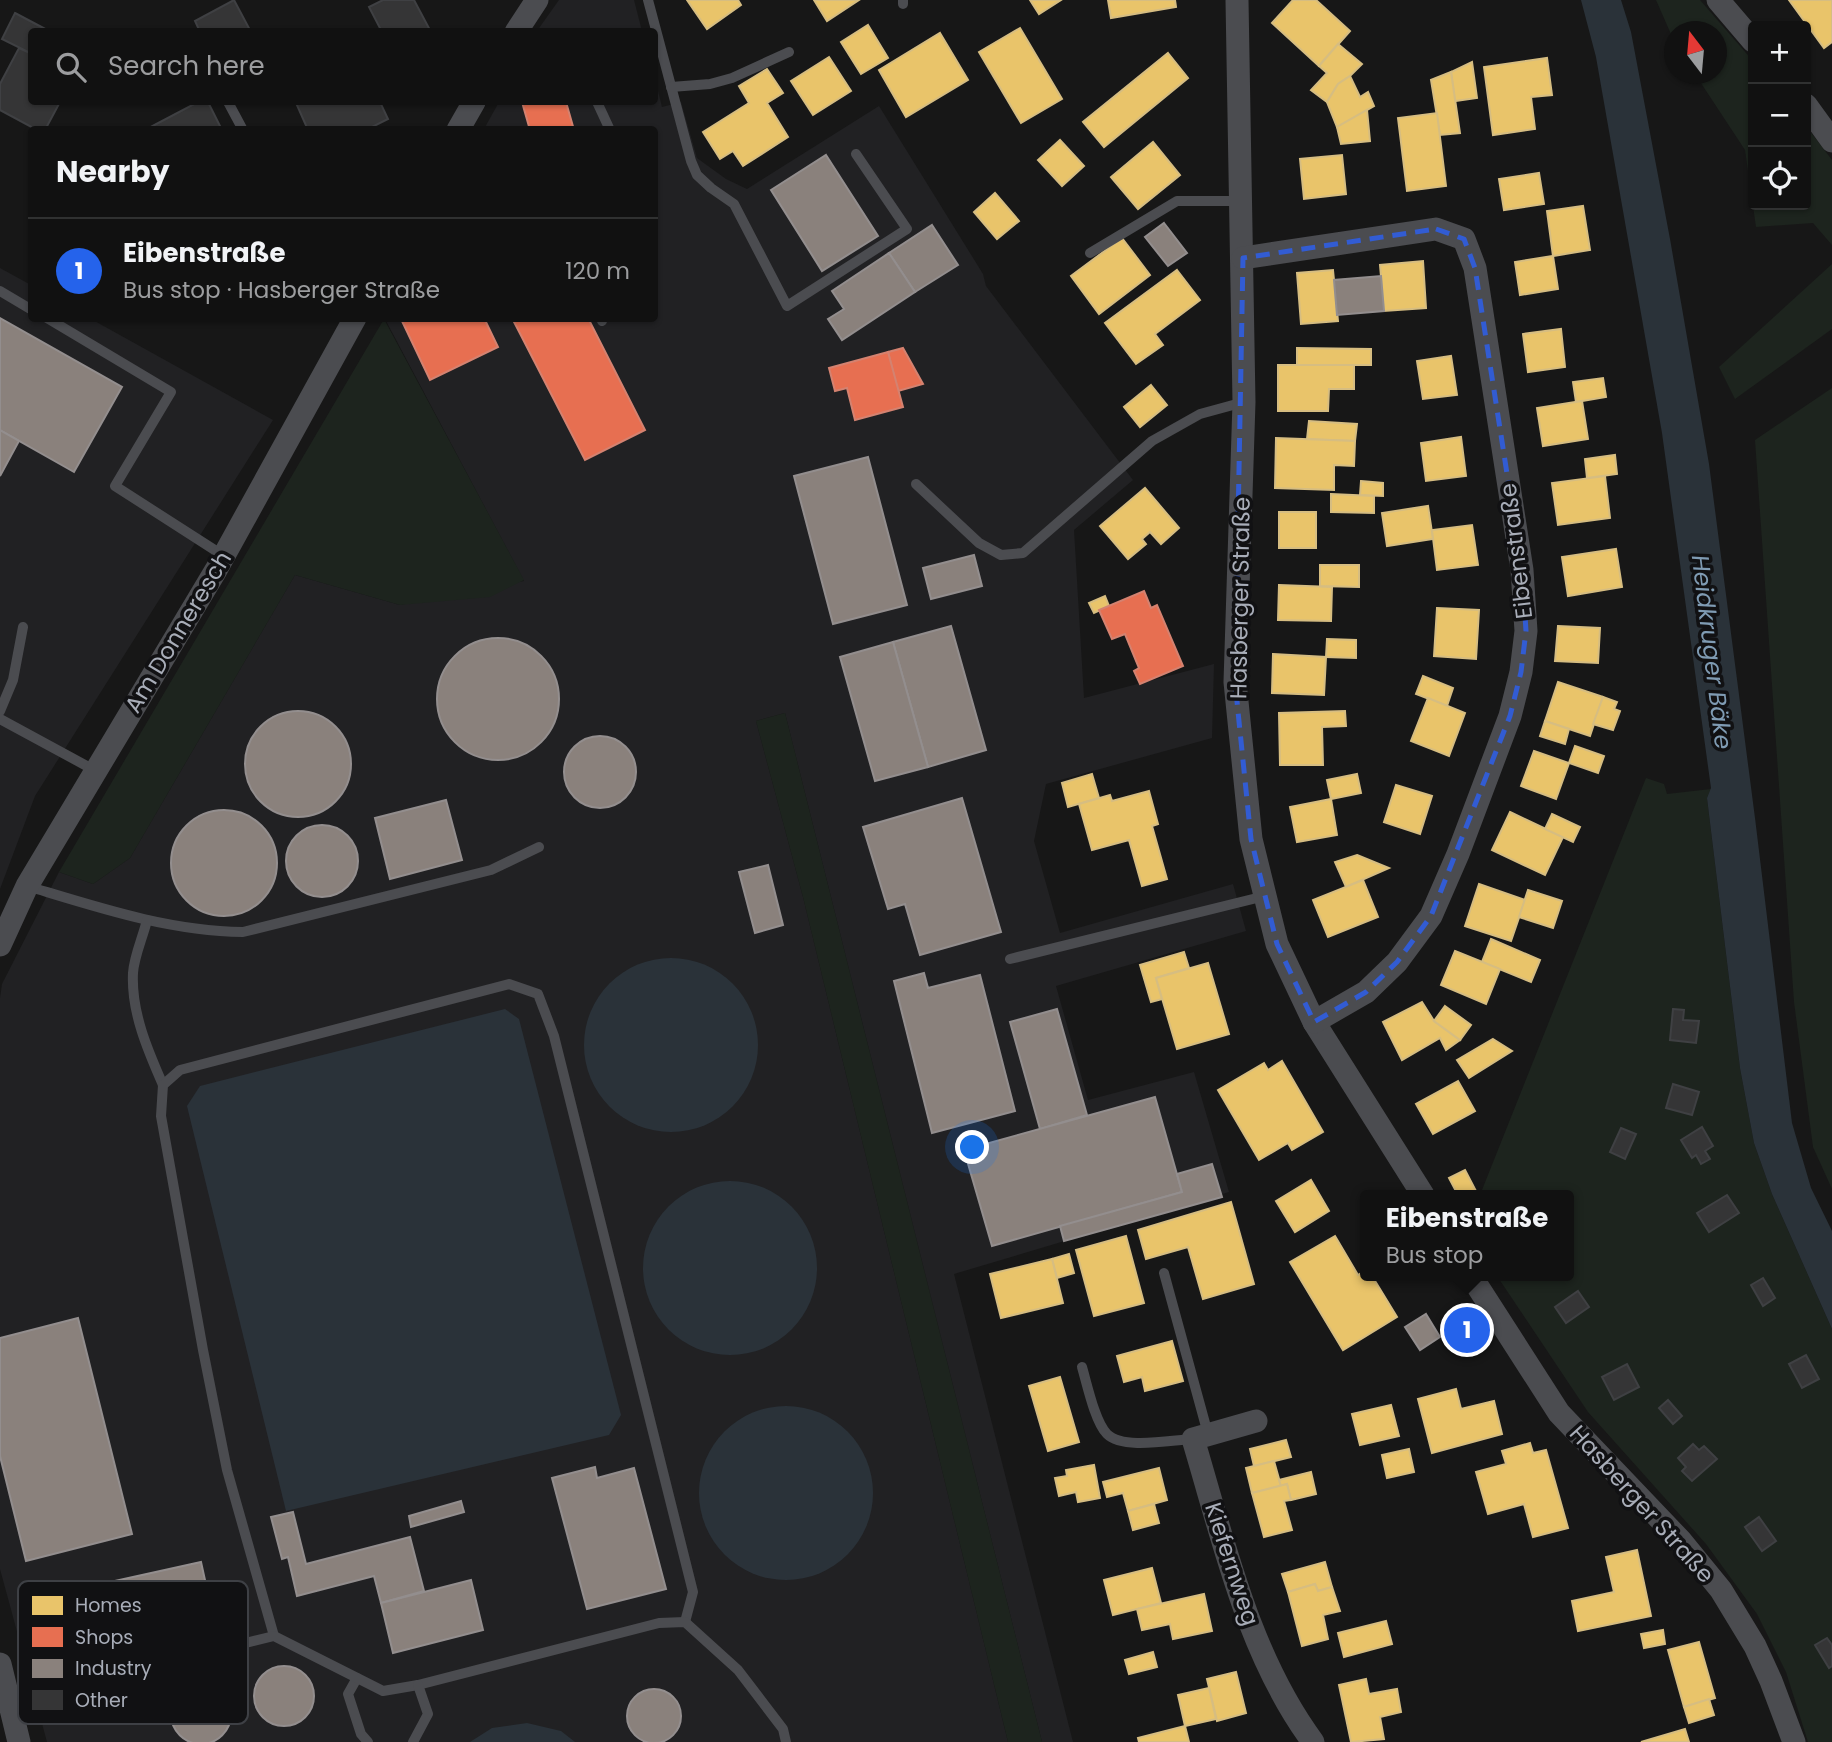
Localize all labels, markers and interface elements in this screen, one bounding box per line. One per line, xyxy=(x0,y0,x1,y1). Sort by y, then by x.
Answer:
north arrow xyxy=(1664,21,1727,84)
map controls xyxy=(1748,21,1811,210)
button: + xyxy=(1748,21,1811,84)
search box xyxy=(28,28,658,105)
icon: search xyxy=(52,48,90,86)
text: Search here xyxy=(108,48,265,84)
button: − xyxy=(1748,84,1811,147)
button: locate xyxy=(1748,147,1811,210)
text: Nearby xyxy=(56,150,170,193)
text: Eibenstraße xyxy=(123,235,286,271)
text: 1 xyxy=(75,255,83,287)
text: 120 m xyxy=(565,255,630,287)
text: Bus stop · Hasberger Straße xyxy=(123,274,440,306)
street label: Eibenstraße xyxy=(1492,481,1540,621)
street label: Hasberger Straße xyxy=(1222,497,1258,699)
street label: Am Donneresch xyxy=(117,545,239,719)
water label: Heidkruger Bäke xyxy=(1684,553,1740,751)
your location xyxy=(955,1130,989,1164)
popup xyxy=(1360,1190,1574,1281)
text: Eibenstraße xyxy=(1386,1200,1548,1236)
text: Bus stop xyxy=(1386,1239,1483,1271)
pin: 1 xyxy=(1444,1304,1490,1356)
street label: Hasberger Straße xyxy=(1562,1418,1722,1590)
street label: Kiefernweg xyxy=(1197,1498,1267,1630)
legend xyxy=(18,1581,248,1724)
text: Homes xyxy=(75,1592,142,1619)
text: Shops xyxy=(75,1624,133,1651)
text: Industry xyxy=(75,1655,152,1682)
text: Other xyxy=(75,1687,128,1714)

